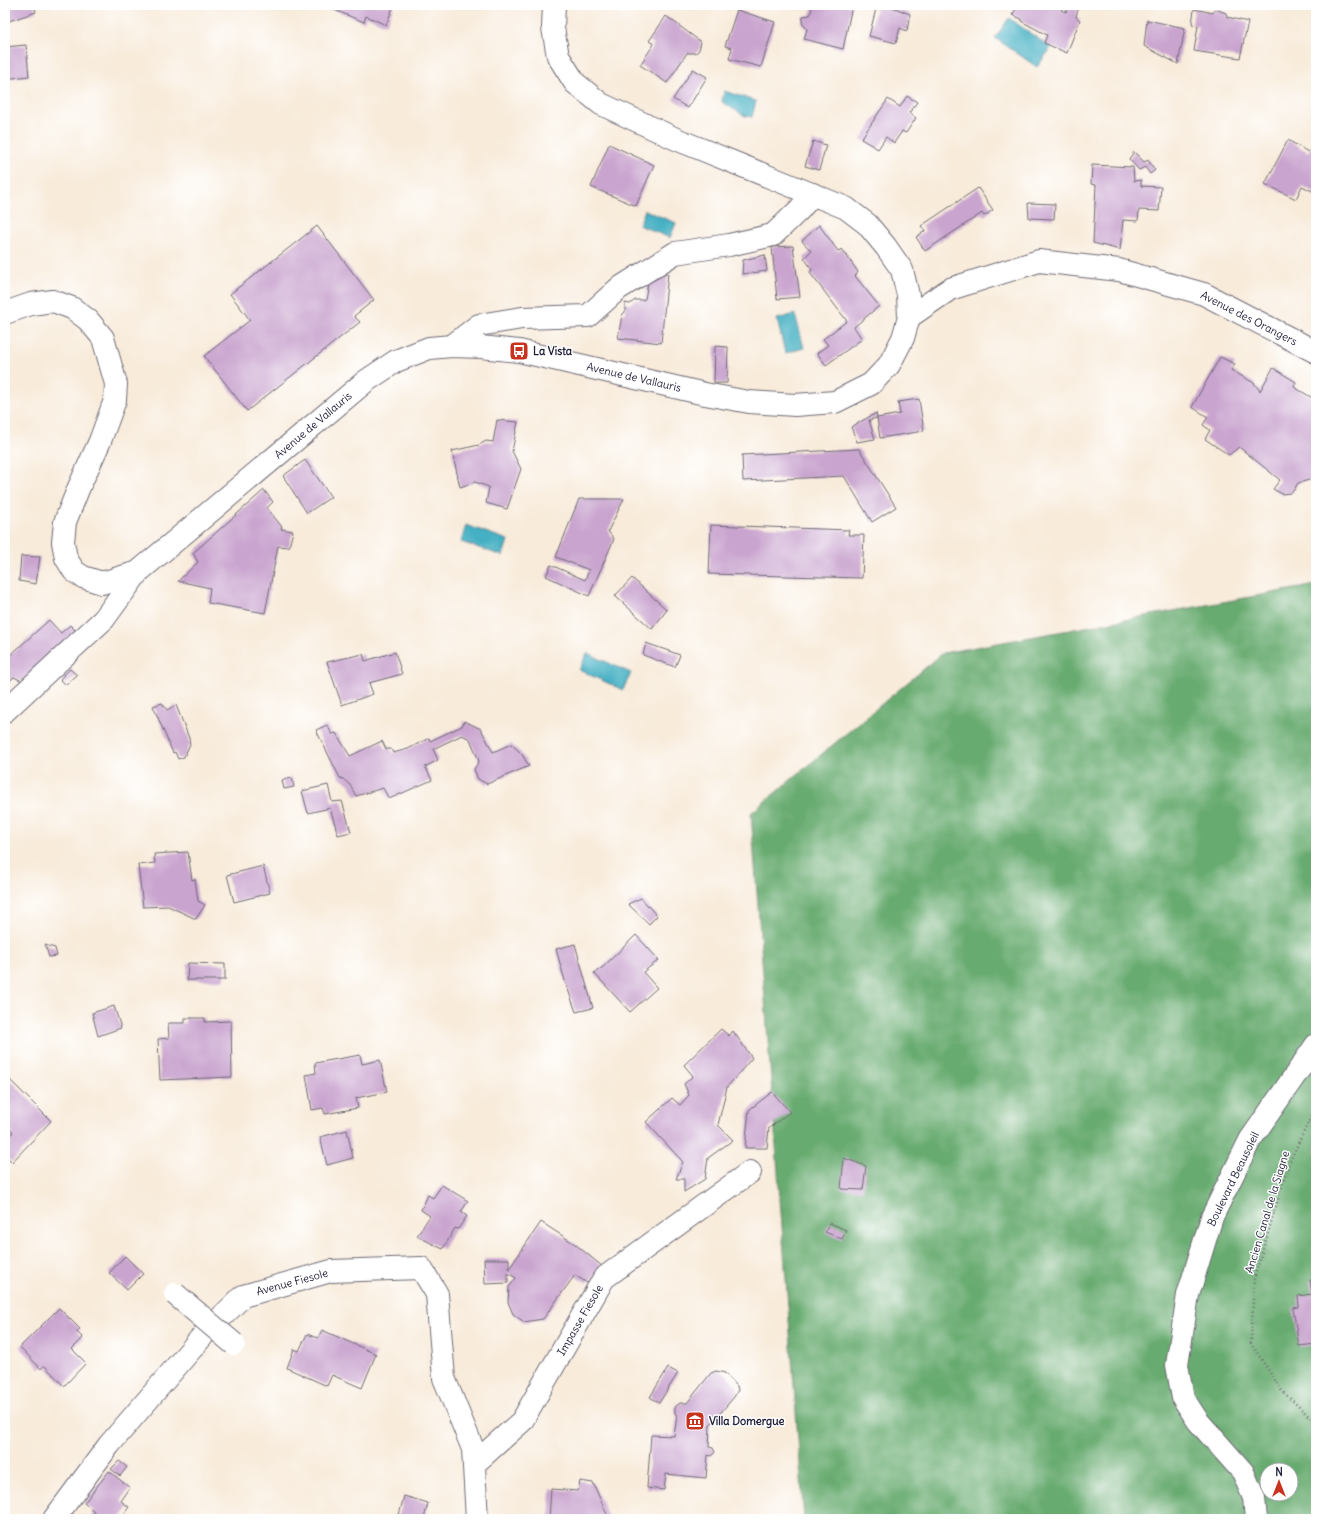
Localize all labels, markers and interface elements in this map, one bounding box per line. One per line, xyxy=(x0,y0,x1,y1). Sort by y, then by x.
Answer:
street label: Avenue des Orangers xyxy=(1198,288,1300,348)
bus stop icon: La Vista xyxy=(508,340,530,362)
place label: La Vista xyxy=(533,344,573,358)
street label: Avenue de Vallauris xyxy=(585,359,683,395)
street label: Avenue de Vallauris xyxy=(271,389,355,461)
street label: Boulevard Beausoleil xyxy=(1204,1129,1262,1229)
street label: Ancien Canal de la Siagne xyxy=(1242,1149,1292,1275)
street label: Avenue Fiesole xyxy=(255,1266,329,1298)
street label: Impasse Fiesole xyxy=(554,1282,606,1358)
museum icon: Villa Domergue xyxy=(684,1410,706,1432)
place label: Villa Domergue xyxy=(709,1414,785,1429)
north arrow xyxy=(1259,1462,1299,1502)
text: N xyxy=(1275,1465,1283,1479)

